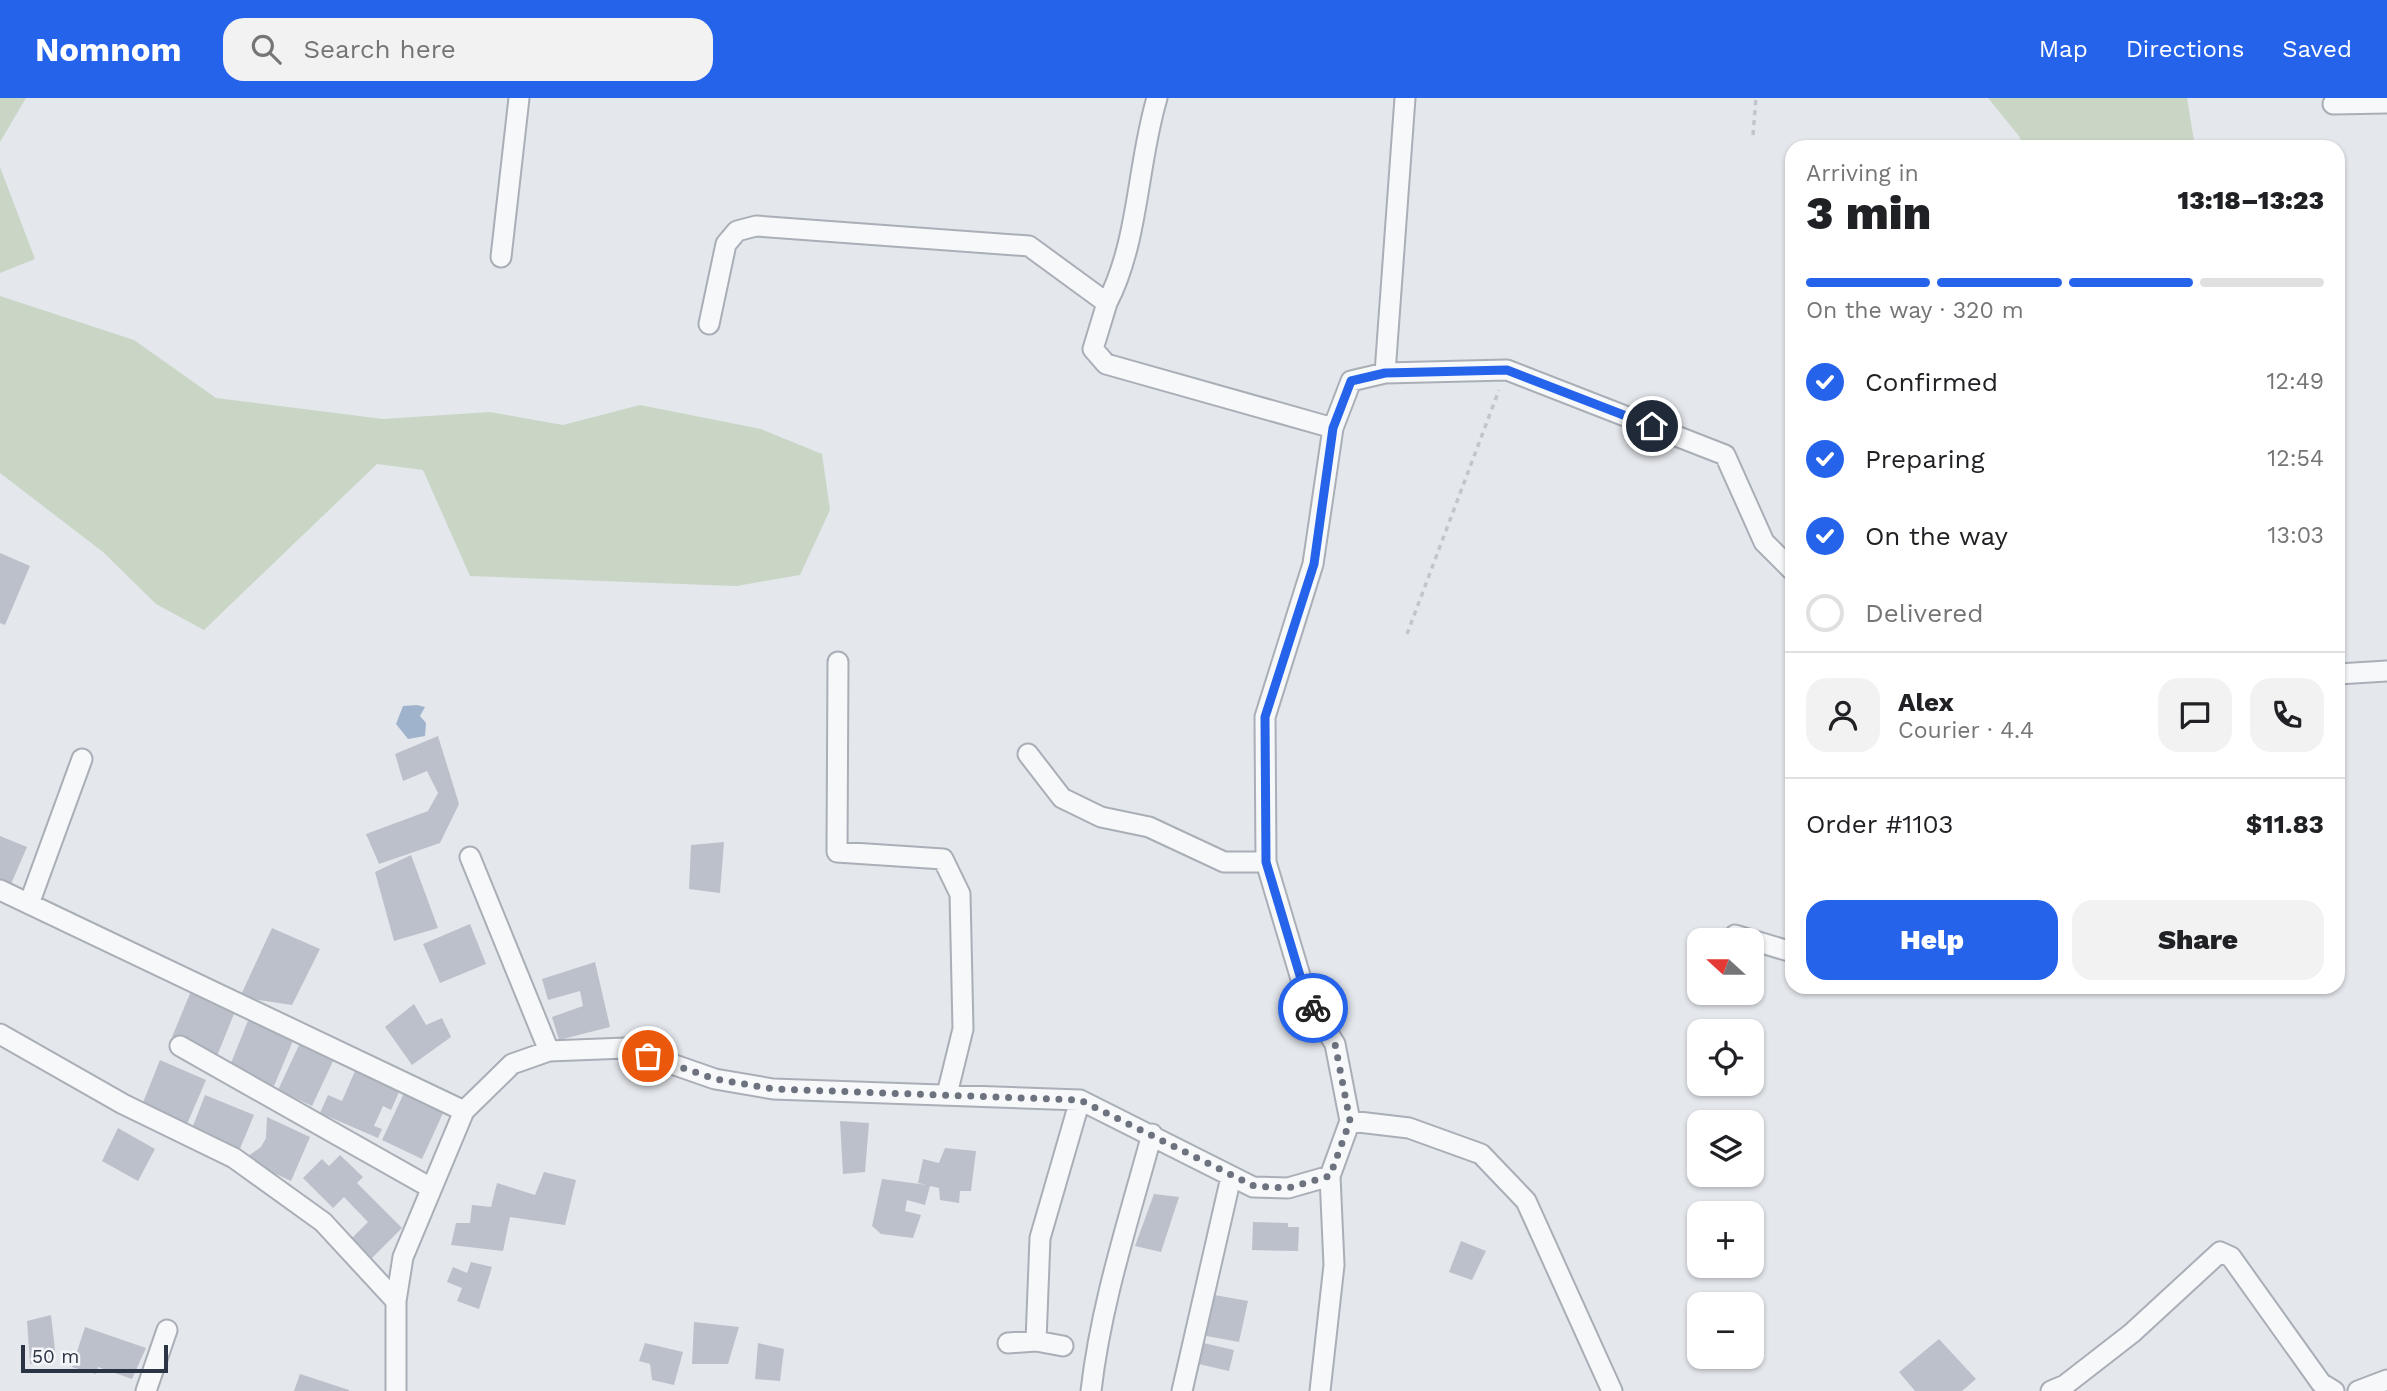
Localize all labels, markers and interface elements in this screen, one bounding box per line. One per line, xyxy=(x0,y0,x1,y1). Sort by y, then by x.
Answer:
search box xyxy=(223,18,713,81)
text: Nomnom xyxy=(35,30,181,69)
icon: search xyxy=(247,30,285,68)
text: Search here xyxy=(303,34,456,64)
text: Map xyxy=(2039,35,2088,63)
text: Directions xyxy=(2126,35,2244,63)
text: Saved xyxy=(2282,35,2352,63)
text: Arriving in xyxy=(1806,160,1919,187)
text: 13:18–13:23 xyxy=(2178,185,2324,215)
text: 3 min xyxy=(1806,186,1931,240)
text: On the way · 320 m xyxy=(1806,297,2024,324)
icon: check xyxy=(1806,363,1844,401)
text: Confirmed xyxy=(1865,367,1998,397)
text: 12:49 xyxy=(2267,368,2324,395)
pin xyxy=(1622,396,1682,456)
icon: home xyxy=(1633,407,1671,445)
icon: check xyxy=(1806,440,1844,478)
text: Preparing xyxy=(1865,444,1985,474)
text: 12:54 xyxy=(2267,445,2324,472)
icon: check xyxy=(1806,517,1844,555)
text: On the way xyxy=(1865,521,2008,551)
text: 13:03 xyxy=(2268,522,2324,549)
text: Delivered xyxy=(1865,598,1984,628)
button: person xyxy=(1806,678,1880,752)
button: chat xyxy=(2158,678,2232,752)
button: phone xyxy=(2250,678,2324,752)
text: Alex xyxy=(1898,687,1954,717)
text: Courier · 4.4 xyxy=(1898,717,2034,744)
text: Order #1103 xyxy=(1806,809,1953,839)
text: $11.83 xyxy=(2246,809,2324,839)
button: Help xyxy=(1806,900,2058,980)
button: Share xyxy=(2072,900,2324,980)
north arrow xyxy=(1687,928,1764,1004)
map controls xyxy=(1687,928,1764,1369)
courier xyxy=(1278,973,1348,1043)
icon: bike xyxy=(1294,989,1332,1027)
button: locate xyxy=(1687,1019,1764,1096)
pin xyxy=(618,1026,678,1086)
icon: bag xyxy=(629,1037,667,1075)
button: layers xyxy=(1687,1110,1764,1187)
button: + xyxy=(1687,1201,1764,1278)
button: − xyxy=(1687,1292,1764,1369)
scale bar xyxy=(21,1342,168,1374)
text: 50 m xyxy=(32,1345,79,1368)

